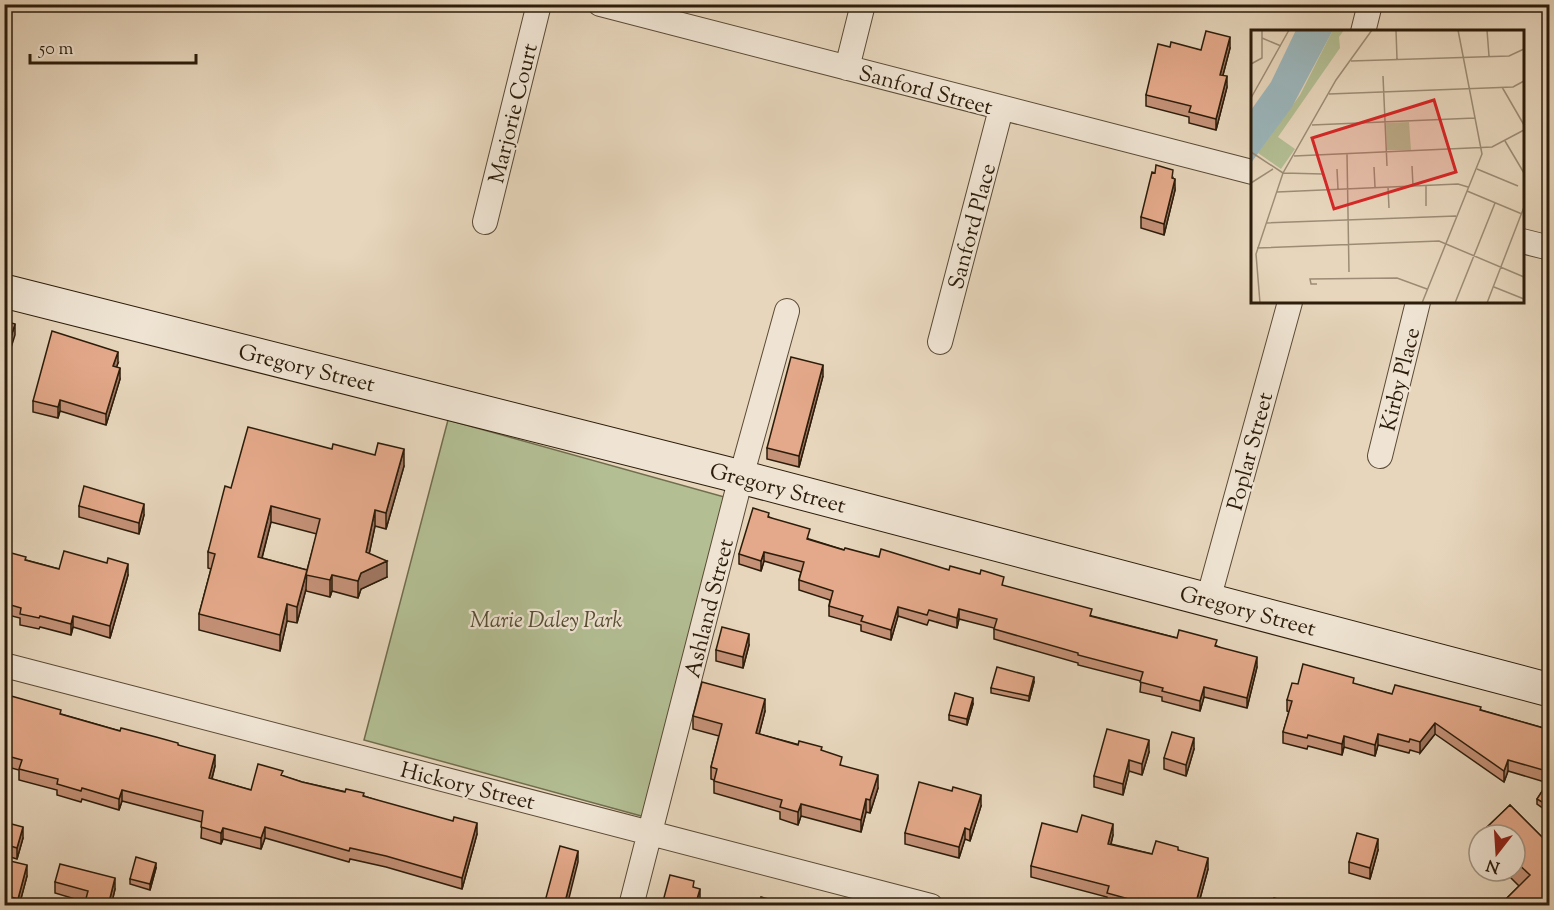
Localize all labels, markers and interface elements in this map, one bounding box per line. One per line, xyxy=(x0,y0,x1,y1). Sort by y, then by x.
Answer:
scale bar xyxy=(30,27,196,65)
inset map xyxy=(1251,30,1524,303)
text: 50 m xyxy=(38,37,74,63)
street label: Marjorie Court xyxy=(482,40,548,187)
street label: Sanford Street xyxy=(855,59,996,125)
street label: Sanford Place xyxy=(942,160,1006,293)
street label: Kirby Place xyxy=(1374,325,1430,435)
street label: Gregory Street xyxy=(235,337,378,402)
street label: Poplar Street xyxy=(1221,389,1283,514)
street label: Gregory Street xyxy=(706,456,849,524)
street label: Ashland Street xyxy=(678,535,744,682)
street label: Gregory Street xyxy=(1176,579,1319,647)
park label: Marie Daley Park xyxy=(470,606,622,638)
street label: Hickory Street xyxy=(397,756,538,820)
north arrow xyxy=(1467,823,1527,883)
text: N xyxy=(1484,852,1503,878)

